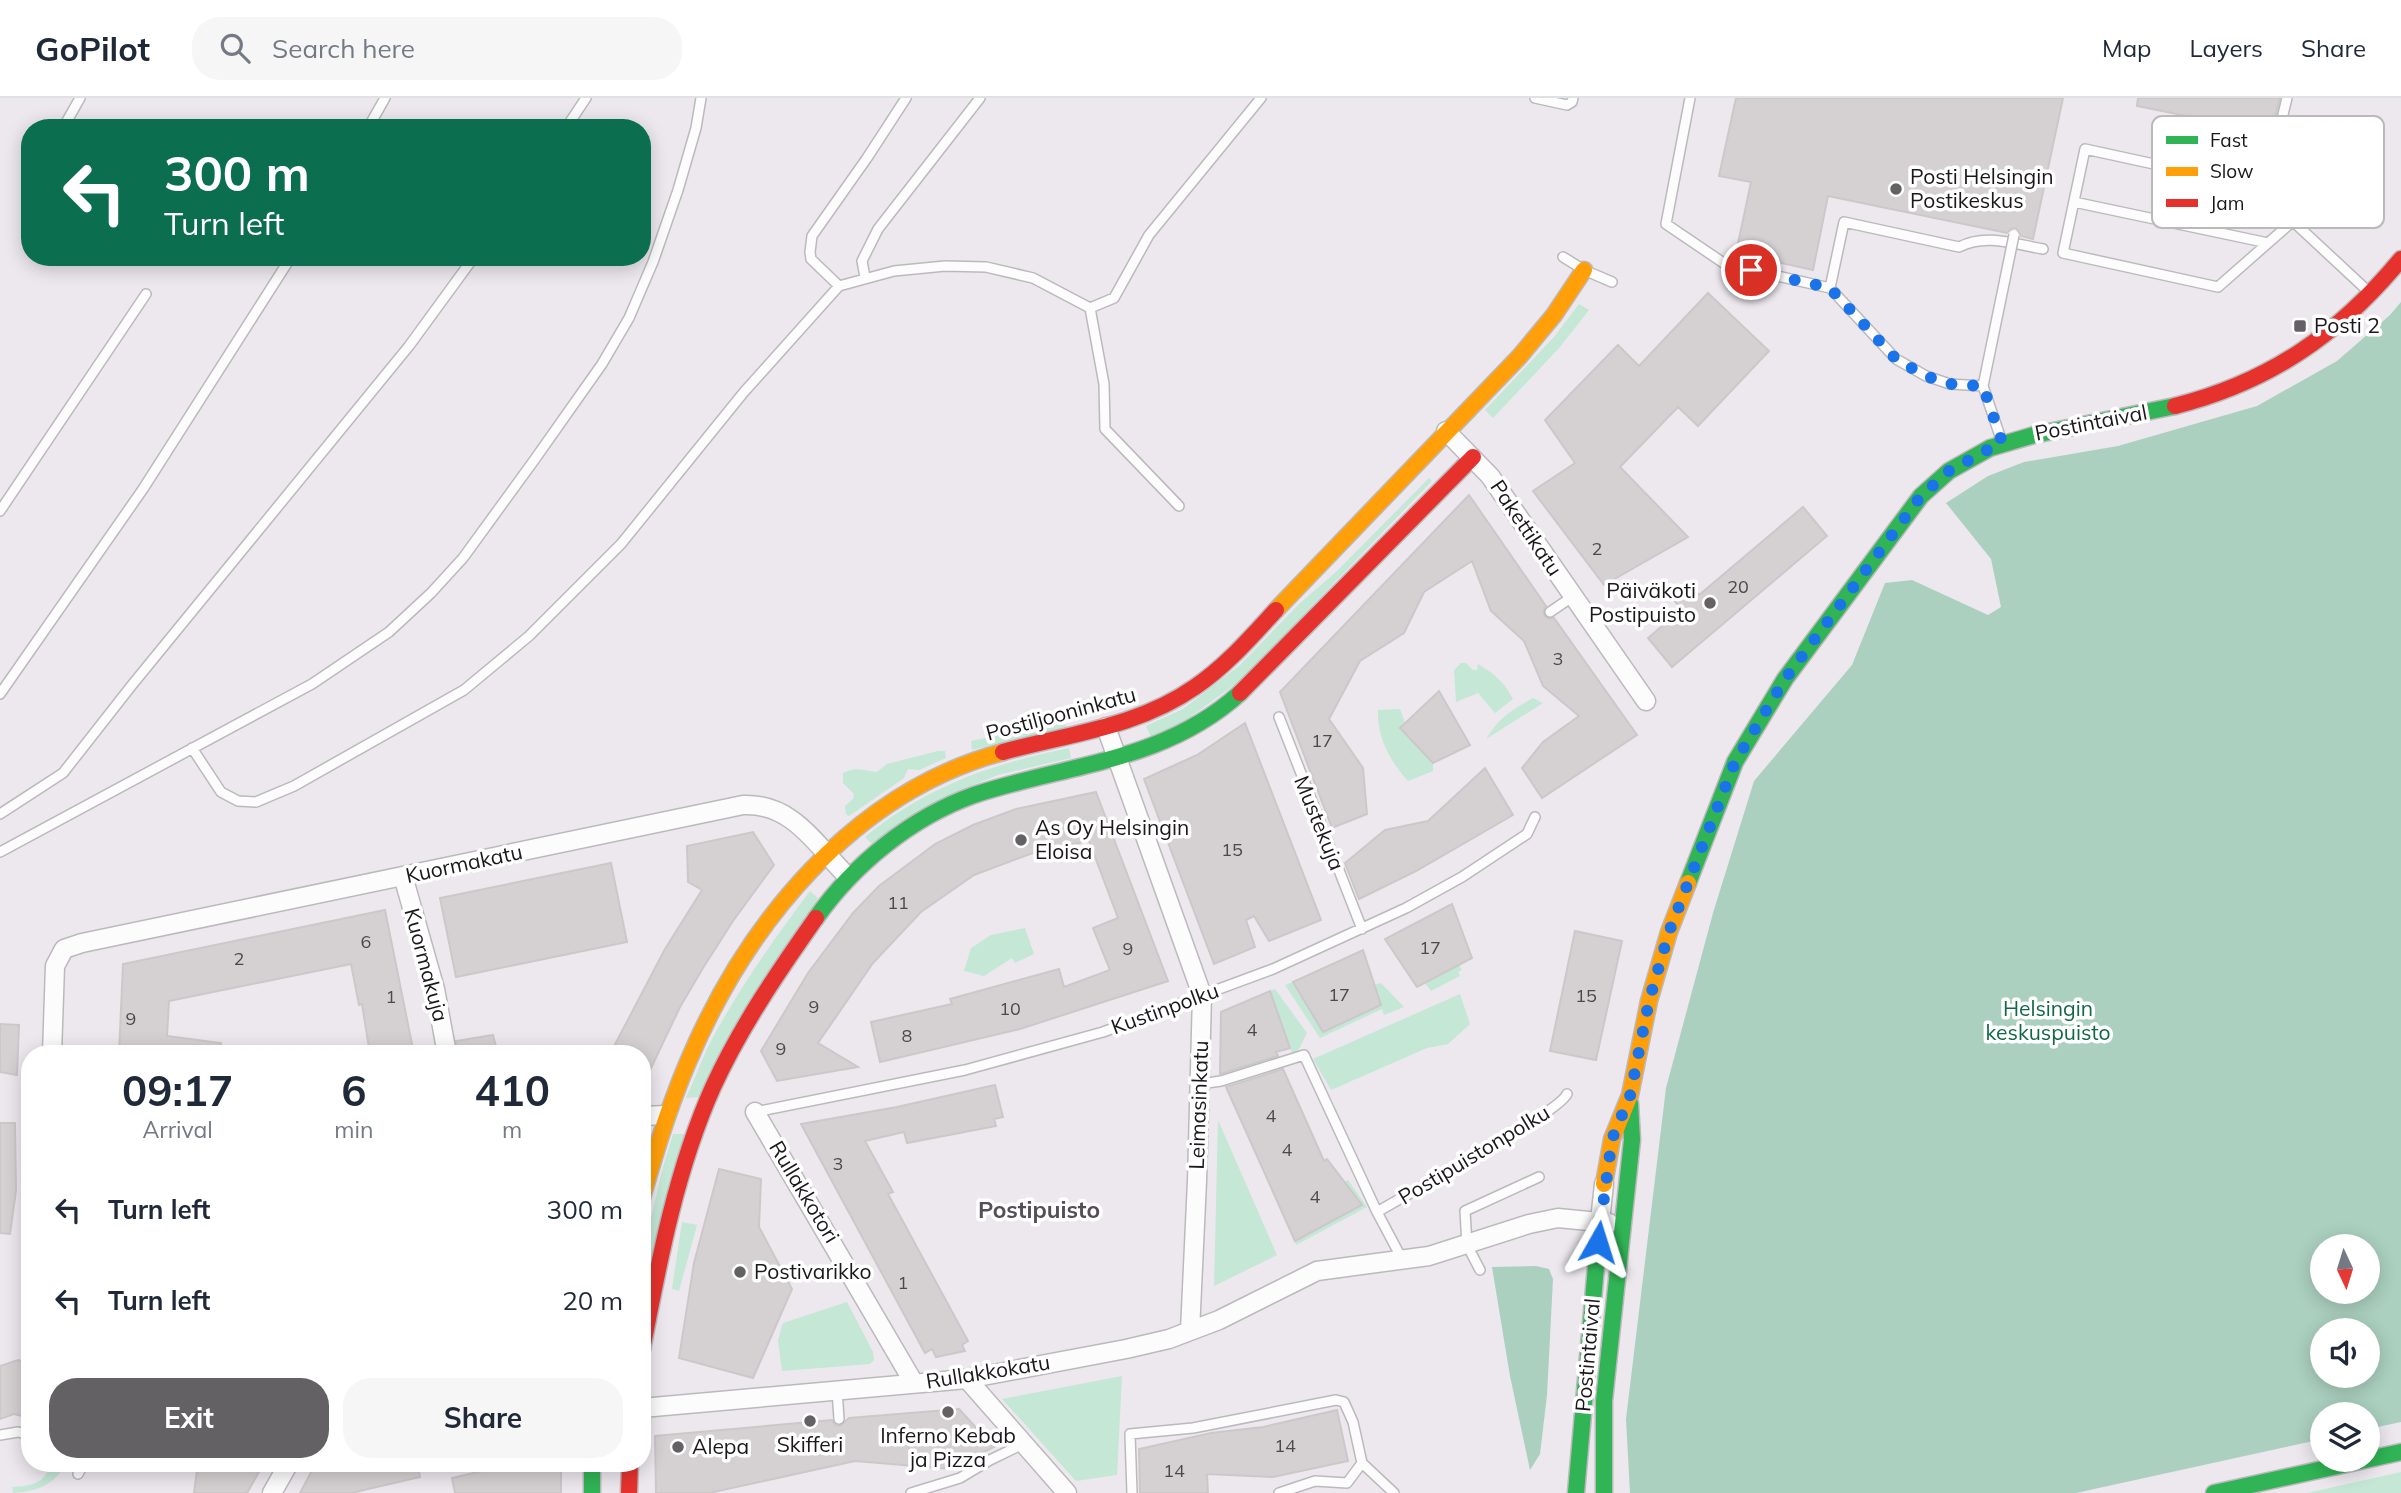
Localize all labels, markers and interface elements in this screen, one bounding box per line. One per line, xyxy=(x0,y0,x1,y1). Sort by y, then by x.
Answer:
search box xyxy=(192,17,682,80)
text: GoPilot xyxy=(35,28,150,69)
icon: search xyxy=(216,29,254,67)
text: Search here xyxy=(272,32,415,65)
text: Map xyxy=(2102,33,2151,63)
text: Layers xyxy=(2189,33,2263,63)
text: Share xyxy=(2301,33,2366,63)
legend xyxy=(2152,116,2384,228)
text: Fast xyxy=(2210,128,2248,152)
text: 300 m xyxy=(164,142,310,203)
icon: left xyxy=(49,147,140,238)
text: Slow xyxy=(2210,159,2254,183)
place label: Posti Helsingin Postikeskus xyxy=(1910,163,2054,213)
marker: Posti Helsingin Postikeskus xyxy=(1888,181,1904,197)
text: Jam xyxy=(2210,191,2244,215)
text: Turn left xyxy=(164,203,284,243)
pin xyxy=(1721,240,1781,300)
icon: arrive xyxy=(1732,251,1770,289)
place label: Posti 2 xyxy=(2314,312,2380,338)
marker: Posti 2 xyxy=(2292,318,2308,334)
street label: Postintaival xyxy=(2033,398,2149,446)
street label: Pakettikatu xyxy=(1485,475,1568,580)
house number: 2 xyxy=(1592,537,1602,560)
house number: 20 xyxy=(1727,575,1749,598)
place label: Päiväkoti Postipuisto xyxy=(1589,577,1696,627)
marker: Päiväkoti Postipuisto xyxy=(1702,595,1718,611)
house number: 3 xyxy=(1553,647,1563,670)
street label: Postiljooninkatu xyxy=(983,681,1139,746)
house number: 17 xyxy=(1311,729,1333,752)
street label: Mustekuja xyxy=(1289,772,1351,874)
place label: As Oy Helsingin Eloisa xyxy=(1035,814,1189,864)
marker: As Oy Helsingin Eloisa xyxy=(1013,832,1029,848)
street label: Kuormakatu xyxy=(403,838,525,888)
house number: 15 xyxy=(1221,838,1243,861)
house number: 11 xyxy=(887,891,909,914)
street label: Kuormakuja xyxy=(399,905,455,1024)
house number: 6 xyxy=(361,930,371,953)
house number: 17 xyxy=(1419,936,1441,959)
house number: 9 xyxy=(1123,937,1133,960)
house number: 2 xyxy=(234,947,244,970)
street label: Kustinpolku xyxy=(1107,977,1222,1040)
house number: 17 xyxy=(1328,983,1350,1006)
house number: 15 xyxy=(1575,984,1597,1007)
house number: 1 xyxy=(386,985,396,1008)
house number: 9 xyxy=(809,995,819,1018)
park label: Helsingin keskuspuisto xyxy=(1986,995,2111,1045)
house number: 10 xyxy=(999,997,1021,1020)
house number: 9 xyxy=(126,1007,136,1030)
house number: 4 xyxy=(1247,1018,1258,1041)
house number: 8 xyxy=(902,1024,912,1047)
house number: 9 xyxy=(776,1037,786,1060)
street label: Leimasinkatu xyxy=(1183,1040,1213,1170)
text: 09:17 xyxy=(122,1064,233,1117)
text: 6 xyxy=(341,1064,366,1117)
text: 410 xyxy=(474,1064,550,1117)
street label: Postipuistonpolku xyxy=(1393,1099,1554,1210)
house number: 4 xyxy=(1266,1104,1277,1127)
text: Arrival xyxy=(142,1115,213,1144)
text: min xyxy=(334,1115,373,1144)
text: m xyxy=(502,1115,522,1144)
street label: Rullakkotori xyxy=(764,1136,845,1247)
house number: 4 xyxy=(1282,1138,1293,1161)
house number: 3 xyxy=(833,1152,843,1175)
house number: 4 xyxy=(1310,1185,1321,1208)
icon: left xyxy=(49,1191,87,1229)
text: Turn left xyxy=(108,1193,210,1226)
text: 300 m xyxy=(547,1193,623,1226)
district label: Postipuisto xyxy=(978,1195,1100,1224)
position arrow xyxy=(1561,1205,1635,1279)
north arrow xyxy=(2310,1234,2380,1304)
map controls xyxy=(2310,1234,2380,1472)
place label: Postivarikko xyxy=(754,1258,871,1284)
marker: Postivarikko xyxy=(732,1264,748,1280)
house number: 1 xyxy=(898,1271,908,1294)
icon: left xyxy=(49,1282,87,1320)
text: Turn left xyxy=(108,1284,210,1317)
text: 20 m xyxy=(562,1284,623,1317)
street label: Postintaival xyxy=(1569,1297,1605,1413)
button: sound xyxy=(2310,1318,2380,1388)
street label: Rullakkokatu xyxy=(924,1348,1052,1394)
button: Exit xyxy=(49,1378,329,1458)
button: Share xyxy=(343,1378,623,1458)
button: layers xyxy=(2310,1402,2380,1472)
marker: Inferno Kebab ja Pizza xyxy=(940,1404,956,1420)
marker: Skifferi xyxy=(802,1413,818,1429)
place label: Inferno Kebab ja Pizza xyxy=(880,1422,1016,1472)
place label: Skifferi xyxy=(777,1431,843,1457)
place label: Alepa xyxy=(692,1433,749,1459)
house number: 14 xyxy=(1274,1434,1296,1457)
marker: Alepa xyxy=(670,1439,686,1455)
house number: 14 xyxy=(1163,1459,1185,1482)

